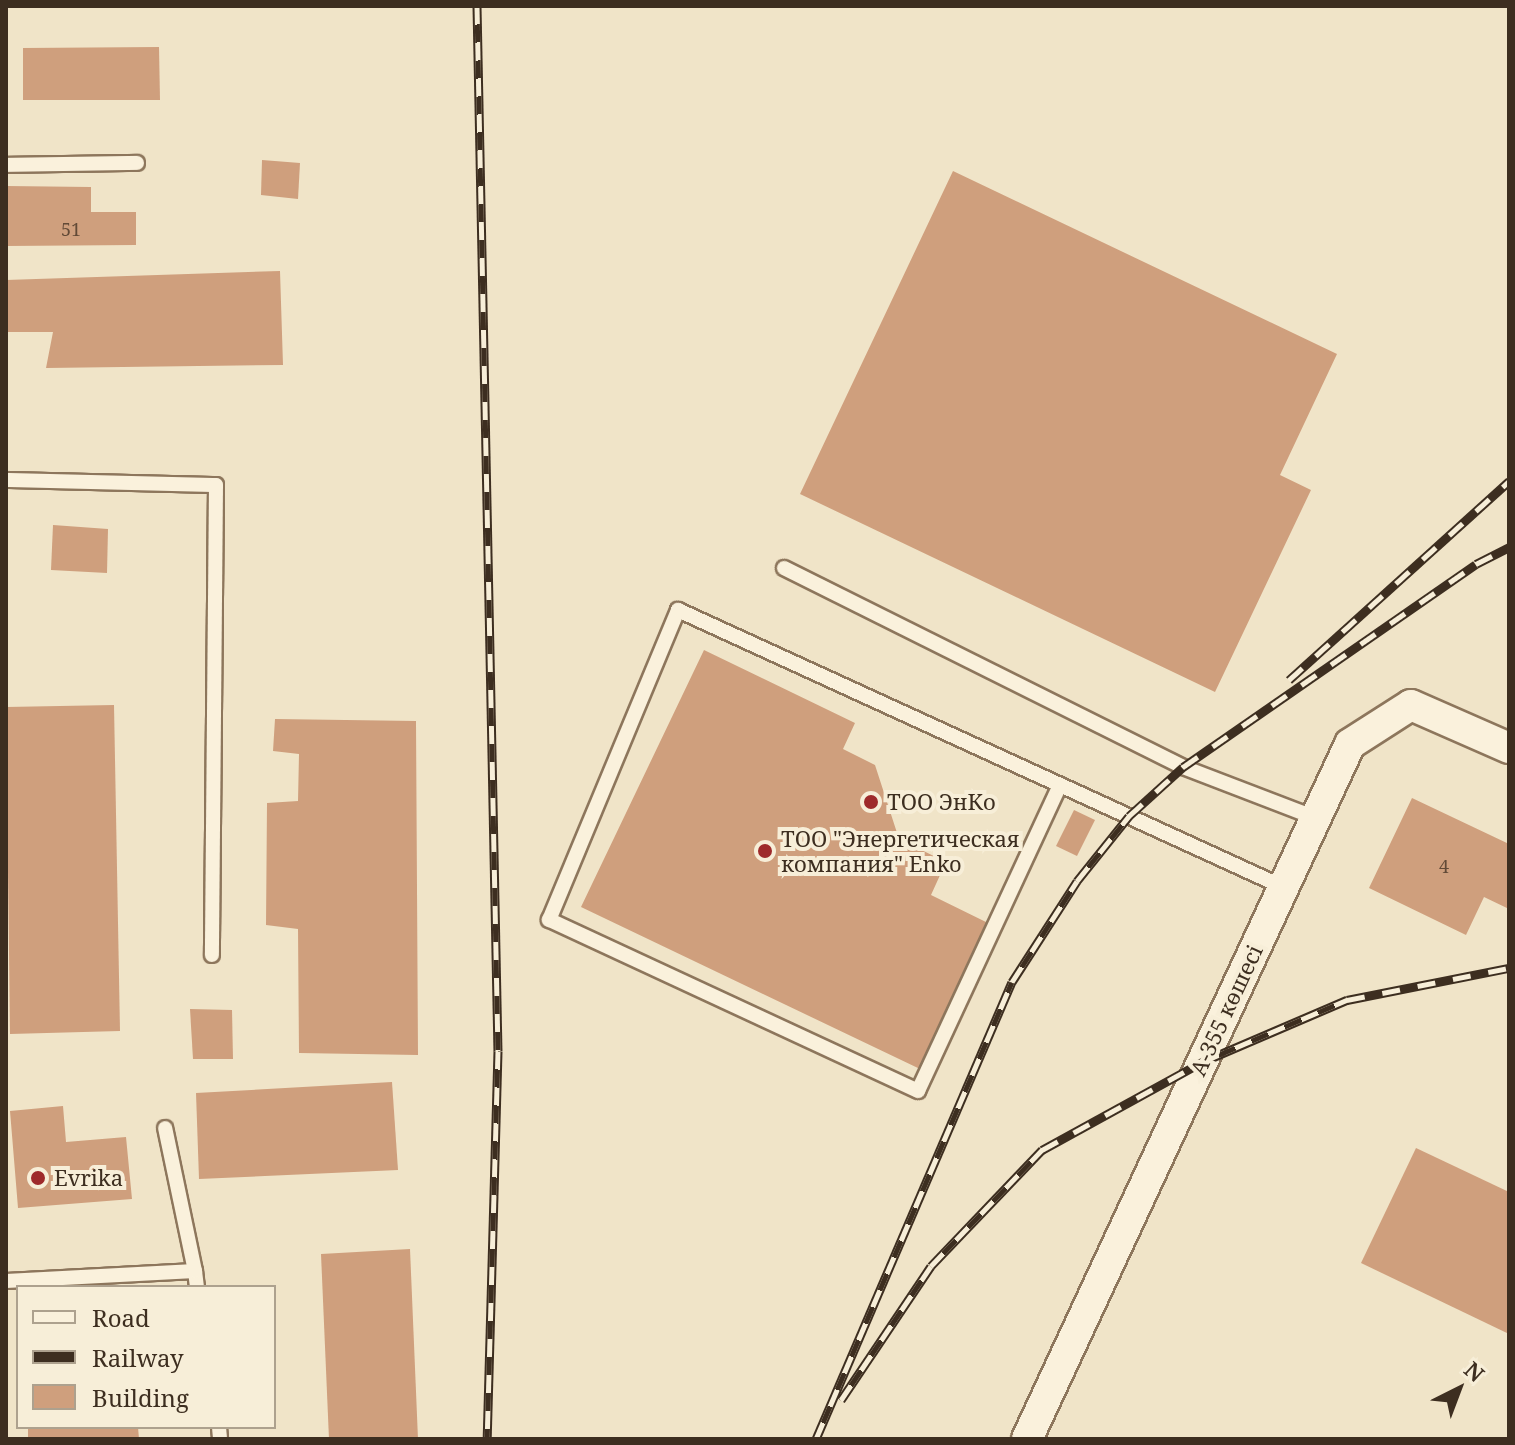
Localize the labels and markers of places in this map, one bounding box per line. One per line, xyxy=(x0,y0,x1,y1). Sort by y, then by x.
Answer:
place label: ТОО ЭнКо xyxy=(887,789,996,815)
marker: ТОО ЭнКо xyxy=(862,793,880,811)
place label: ТОО "Энергетическая компания" Enko xyxy=(781,825,1020,876)
marker: ТОО "Энергетическая компания" Enko xyxy=(756,842,774,860)
place label: Evrika xyxy=(54,1165,123,1191)
marker: Evrika xyxy=(29,1169,47,1187)

